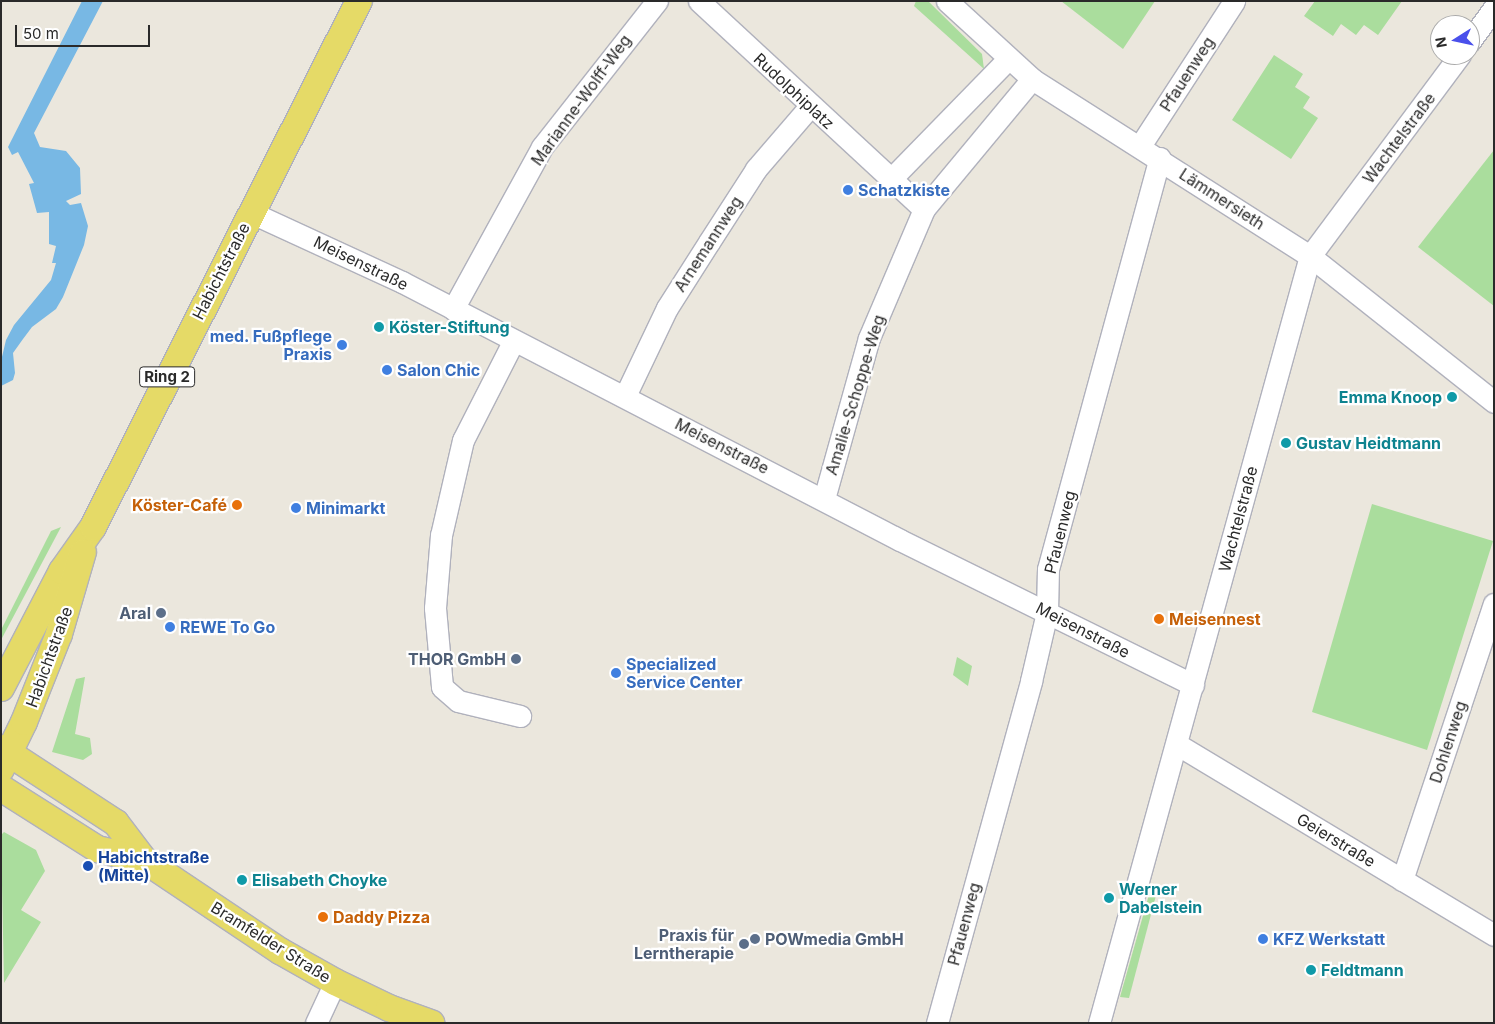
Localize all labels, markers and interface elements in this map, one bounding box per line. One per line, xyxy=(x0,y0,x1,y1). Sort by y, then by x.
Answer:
scale bar xyxy=(18,15,152,47)
north arrow xyxy=(1430,15,1480,65)
text: 50 m xyxy=(23,24,59,43)
street label: Marianne-Wolff-Weg xyxy=(527,31,635,169)
street label: Pfauenweg xyxy=(1156,33,1218,115)
text: N xyxy=(1431,36,1450,49)
street label: Rudolphiplatz xyxy=(750,49,838,133)
street label: Wachtelstraße xyxy=(1359,89,1439,187)
street label: Lämmersieth xyxy=(1176,164,1268,234)
place label: Schatzkiste xyxy=(858,180,950,200)
marker: Schatzkiste xyxy=(842,184,854,196)
street label: Arnemannweg xyxy=(670,193,746,295)
street label: Habichtstraße xyxy=(188,219,254,323)
street label: Meisenstraße xyxy=(311,232,411,294)
street label: Amalie-Schoppe-Weg xyxy=(821,313,889,477)
place label: Köster-Stiftung xyxy=(389,317,510,337)
marker: Köster-Stiftung xyxy=(373,321,385,333)
place label: med. Fußpflege Praxis xyxy=(209,326,332,364)
marker: med. Fußpflege Praxis xyxy=(336,339,348,351)
place label: Salon Chic xyxy=(397,360,480,380)
road number: Ring 2 xyxy=(138,364,196,390)
marker: Salon Chic xyxy=(381,364,393,376)
place label: Emma Knoop xyxy=(1339,387,1442,407)
marker: Emma Knoop xyxy=(1446,391,1458,403)
street label: Meisenstraße xyxy=(672,414,772,478)
place label: Gustav Heidtmann xyxy=(1296,433,1441,453)
marker: Gustav Heidtmann xyxy=(1280,437,1292,449)
street label: Wachtelstraße xyxy=(1215,464,1261,574)
street label: Pfauenweg xyxy=(1040,488,1080,576)
place label: Köster-Café xyxy=(132,495,227,515)
place label: Minimarkt xyxy=(306,498,385,518)
marker: Köster-Café xyxy=(231,499,243,511)
marker: Minimarkt xyxy=(290,502,302,514)
street label: Meisenstraße xyxy=(1033,598,1133,662)
place label: Aral xyxy=(119,603,151,623)
street label: Habichtstraße xyxy=(22,604,76,710)
marker: Aral xyxy=(155,607,167,619)
place label: Meisennest xyxy=(1169,609,1261,629)
marker: Meisennest xyxy=(1153,613,1165,625)
place label: REWE To Go xyxy=(180,617,275,637)
marker: REWE To Go xyxy=(164,621,176,633)
place label: THOR GmbH xyxy=(408,649,506,669)
marker: THOR GmbH xyxy=(510,653,522,665)
place label: Specialized Service Center xyxy=(626,654,743,692)
marker: Specialized Service Center xyxy=(610,667,622,679)
street label: Dohlenweg xyxy=(1426,699,1470,785)
street label: Geierstraße xyxy=(1293,809,1379,871)
place label: Habichtstraße (Mitte) xyxy=(98,847,209,885)
marker: Habichtstraße (Mitte) xyxy=(82,860,94,872)
place label: Elisabeth Choyke xyxy=(252,870,387,890)
marker: Elisabeth Choyke xyxy=(236,874,248,886)
place label: Werner Dabelstein xyxy=(1119,879,1202,917)
street label: Pfauenweg xyxy=(944,880,984,968)
marker: Werner Dabelstein xyxy=(1103,892,1115,904)
street label: Bramfelder Straße xyxy=(208,897,334,987)
place label: Daddy Pizza xyxy=(333,907,430,927)
marker: Daddy Pizza xyxy=(317,911,329,923)
place label: Praxis für Lerntherapie xyxy=(634,925,734,963)
place label: POWmedia GmbH xyxy=(765,929,904,949)
place label: KFZ Werkstatt xyxy=(1273,929,1385,949)
marker: POWmedia GmbH xyxy=(749,933,761,945)
marker: KFZ Werkstatt xyxy=(1257,933,1269,945)
marker: Praxis für Lerntherapie xyxy=(738,938,750,950)
place label: Feldtmann xyxy=(1321,960,1404,980)
marker: Feldtmann xyxy=(1305,964,1317,976)

